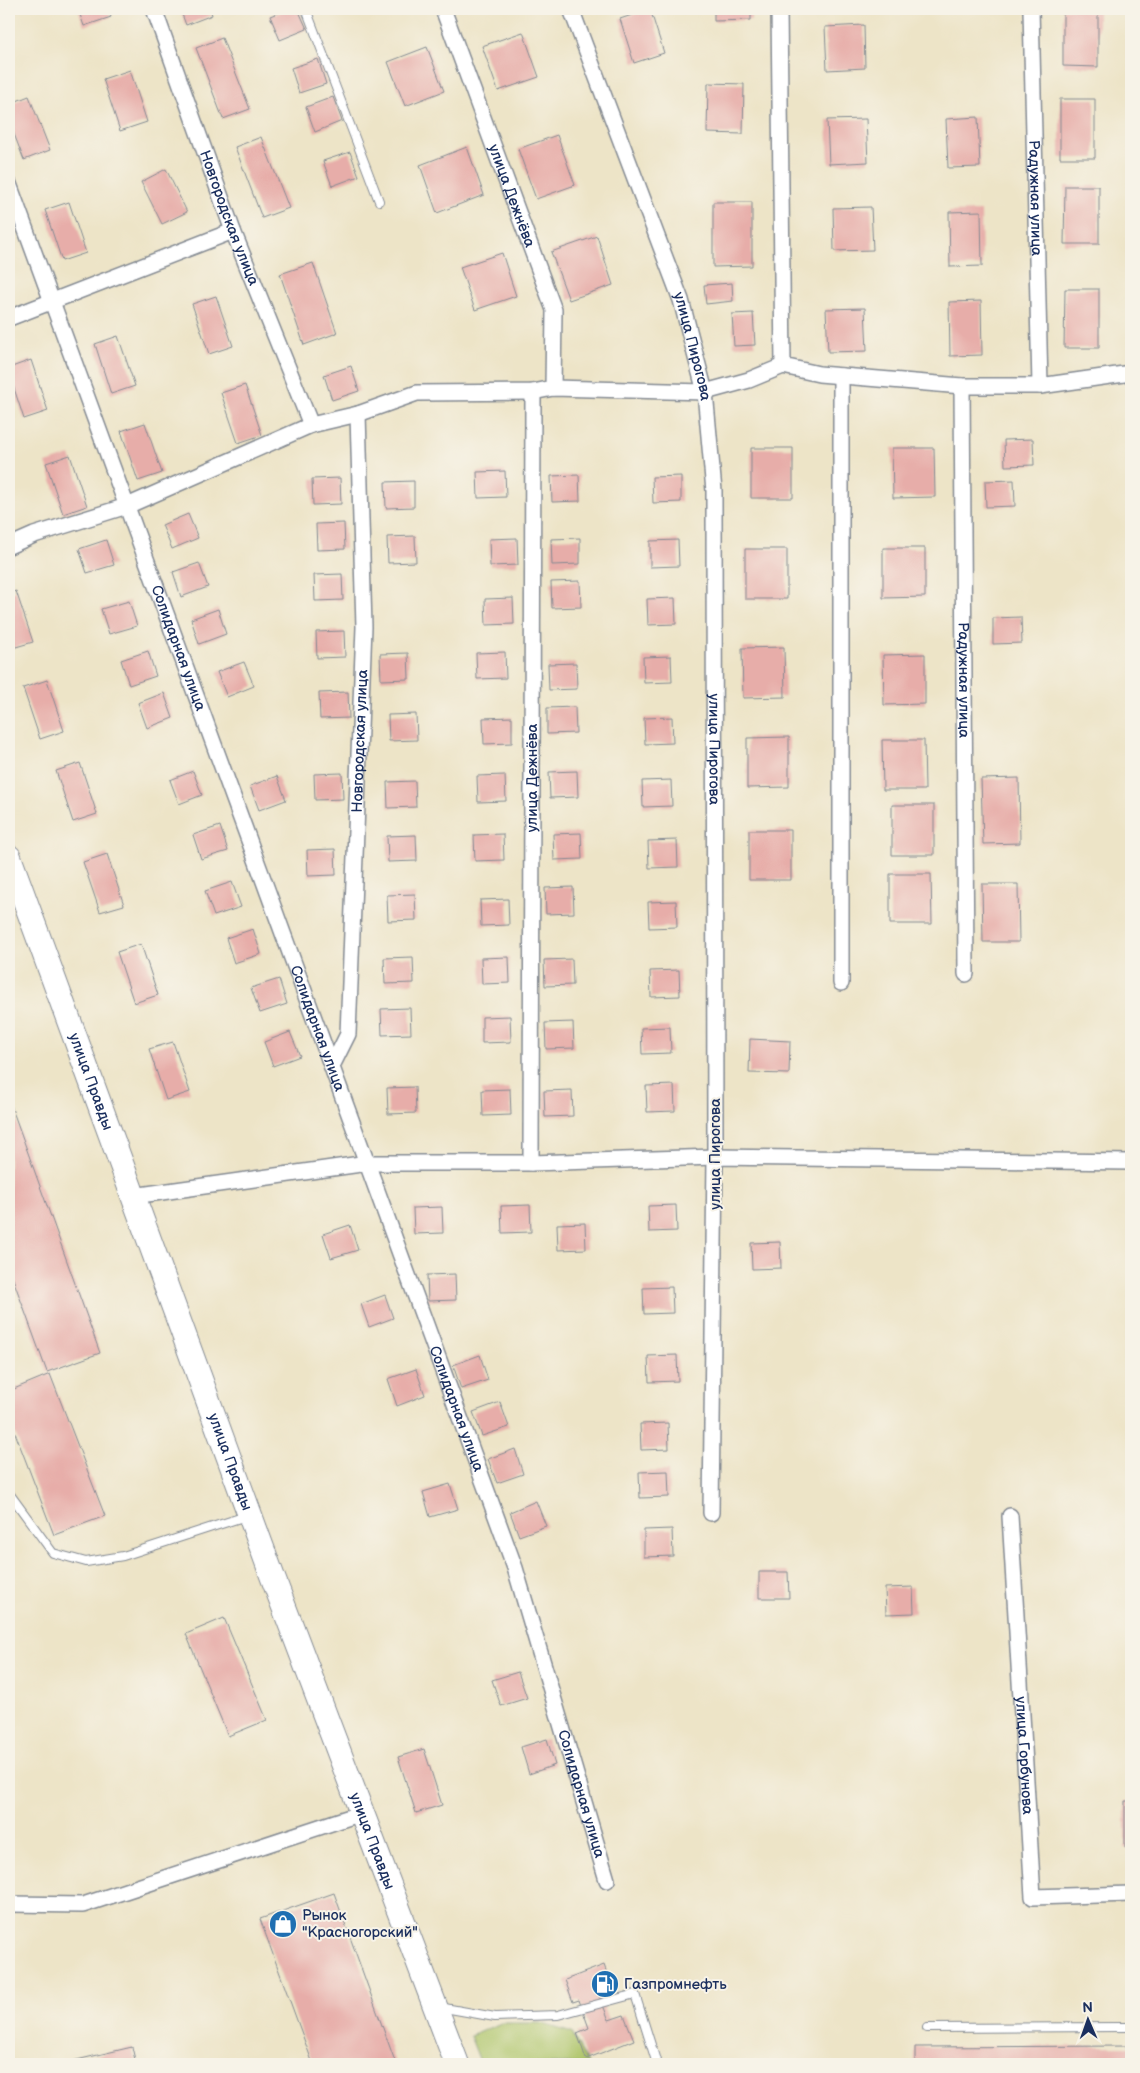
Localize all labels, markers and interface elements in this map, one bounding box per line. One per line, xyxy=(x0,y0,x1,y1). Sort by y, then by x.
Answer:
street label: Радужная улица xyxy=(1025,140,1046,256)
street label: улица Дежнёва xyxy=(484,142,540,250)
street label: Новгородская улица xyxy=(195,148,263,288)
street label: улица Пирогова xyxy=(669,289,715,402)
street label: Солидарная улица xyxy=(147,582,210,714)
street label: Радужная улица xyxy=(954,622,974,738)
street label: Новгородская улица xyxy=(347,669,372,813)
street label: улица Пирогова xyxy=(705,694,724,805)
street label: улица Дежнёва xyxy=(522,724,542,832)
street label: Солидарная улица xyxy=(286,963,349,1094)
street label: улица Правды xyxy=(65,1030,118,1133)
street label: улица Пирогова xyxy=(706,1098,725,1210)
street label: Солидарная улица xyxy=(425,1343,488,1474)
street label: улица Правды xyxy=(204,1411,257,1513)
street label: улица Горбунова xyxy=(1011,1696,1038,1815)
street label: Солидарная улица xyxy=(554,1728,609,1860)
street label: улица Правды xyxy=(346,1790,400,1892)
place label: Рынок "Красногорский" xyxy=(302,1906,418,1942)
shop icon: Рынок "Красногорский" xyxy=(268,1909,298,1939)
fuel station icon: Газпромнефть xyxy=(590,1969,620,1999)
place label: Газпромнефть xyxy=(624,1975,727,1994)
north arrow xyxy=(1062,1996,1112,2046)
text: N xyxy=(1082,1999,1093,2016)

